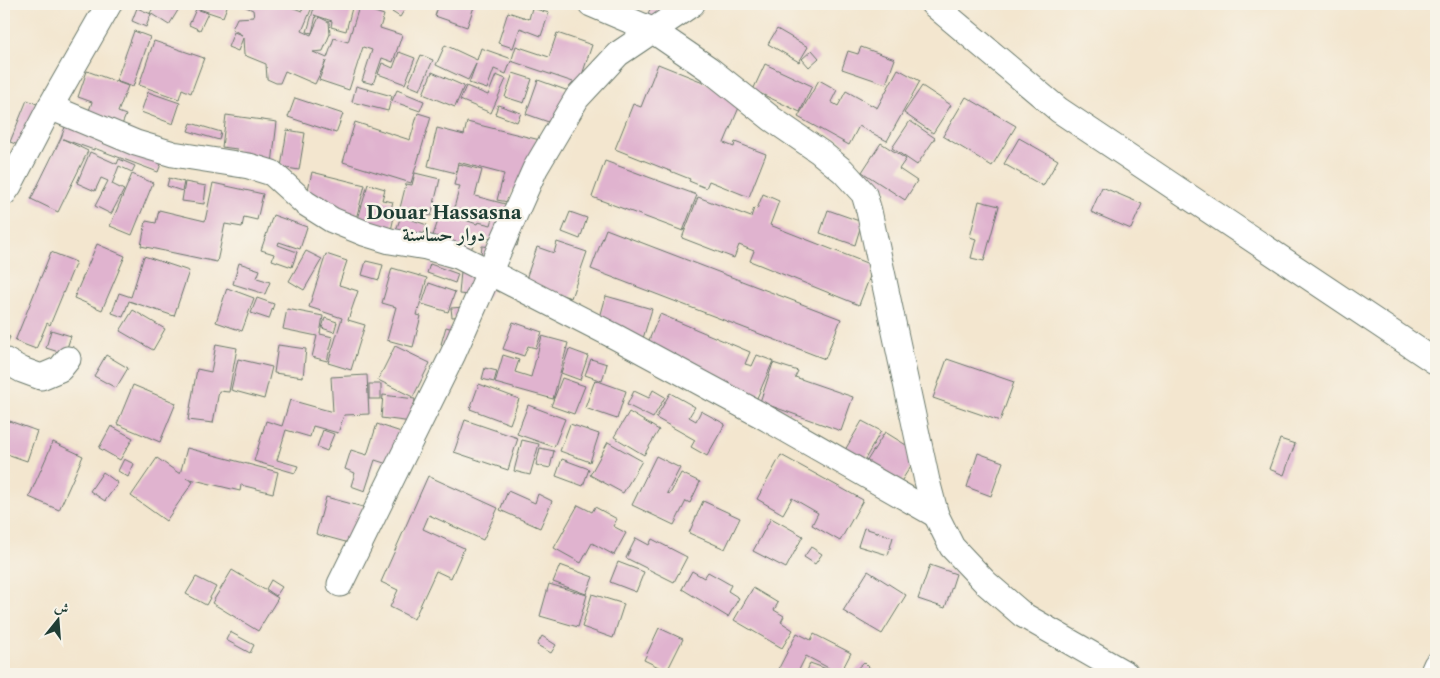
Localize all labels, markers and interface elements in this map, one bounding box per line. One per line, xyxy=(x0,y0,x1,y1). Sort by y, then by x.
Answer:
district label: Douar Hassasna دوار حساسنة xyxy=(366,201,523,246)
north arrow xyxy=(32,596,82,646)
text: ش xyxy=(53,597,71,618)

